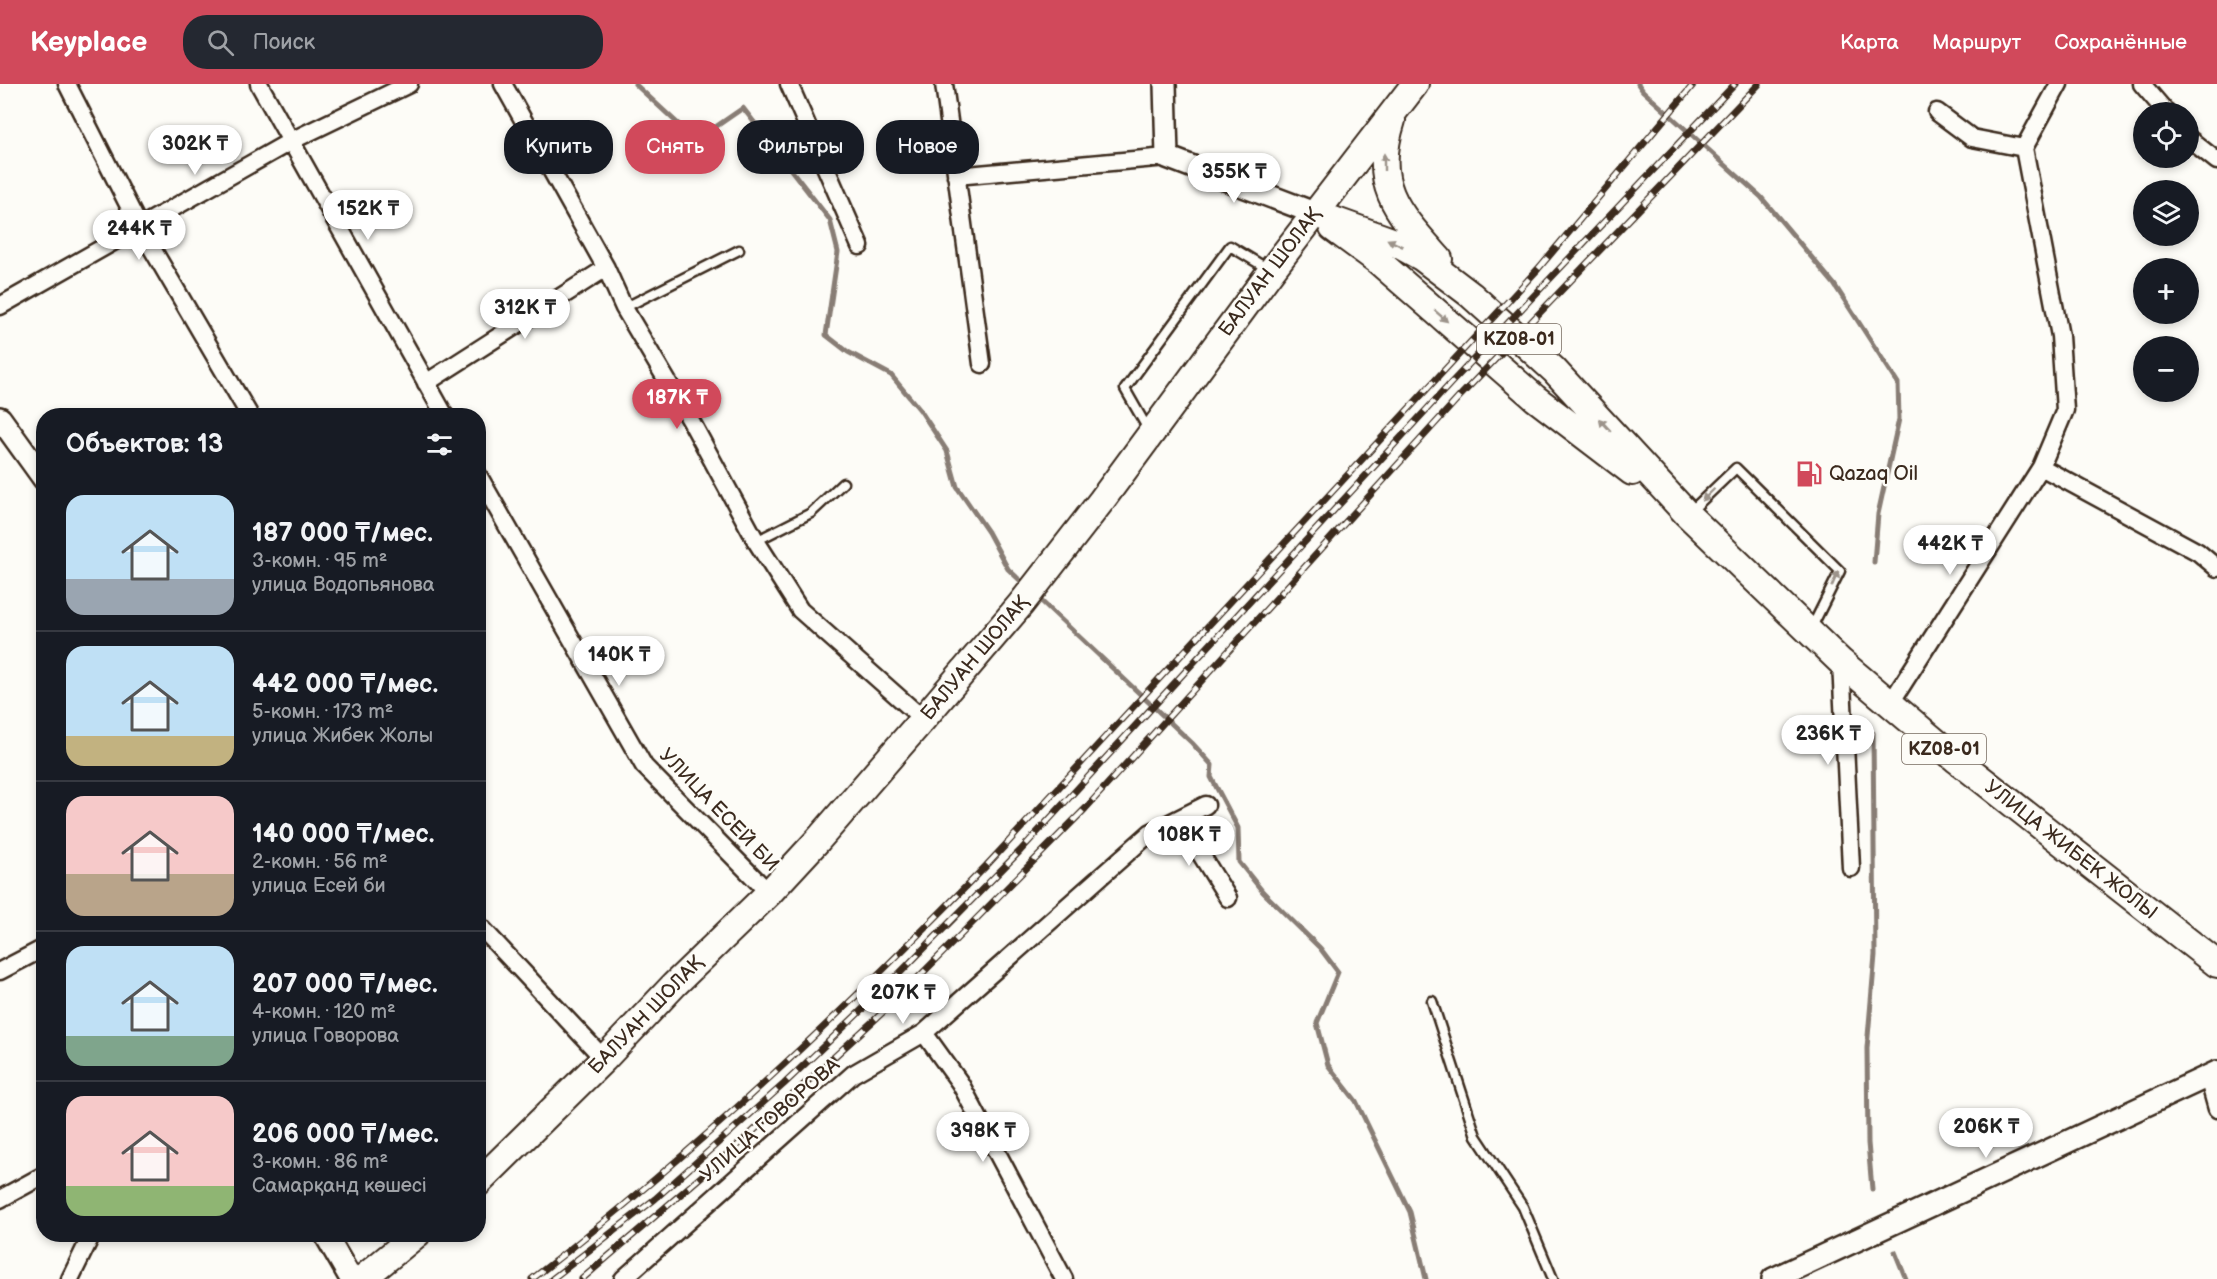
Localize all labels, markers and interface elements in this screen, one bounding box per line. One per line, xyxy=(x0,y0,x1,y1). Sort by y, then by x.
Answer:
search box xyxy=(183,15,603,69)
text: Keyplace xyxy=(30,26,147,59)
icon: search xyxy=(204,26,237,59)
text: Поиск xyxy=(252,29,315,56)
text: Карта xyxy=(1840,30,1899,55)
text: Маршрут xyxy=(1932,30,2021,55)
text: Сохранённые xyxy=(2054,30,2187,55)
map controls xyxy=(2133,102,2199,402)
button: locate xyxy=(2133,102,2199,168)
chip: Купить xyxy=(504,120,613,174)
chip: Снять xyxy=(625,120,725,174)
chip: Фильтры xyxy=(737,120,864,174)
chip: Новое xyxy=(876,120,979,174)
pin: 302K ₸ xyxy=(146,125,244,176)
text: 302K ₸ xyxy=(162,132,228,156)
one-way arrow xyxy=(1380,152,1389,171)
pin: 355K ₸ xyxy=(1185,153,1283,204)
text: 355K ₸ xyxy=(1202,160,1266,184)
button: layers xyxy=(2133,180,2199,246)
pin: 152K ₸ xyxy=(319,190,417,241)
text: 152K ₸ xyxy=(337,197,399,221)
street label: БАЛУАН ШОЛАҚ xyxy=(1214,203,1326,341)
pin: 244K ₸ xyxy=(90,210,188,261)
text: 244K ₸ xyxy=(107,217,171,241)
one-way arrow xyxy=(1387,239,1404,248)
button: + xyxy=(2133,258,2199,324)
pin: 312K ₸ xyxy=(476,289,574,340)
text: 312K ₸ xyxy=(494,296,556,320)
one-way arrow xyxy=(1433,309,1448,322)
road number: KZ08-01 xyxy=(1477,324,1561,354)
button: − xyxy=(2133,336,2199,402)
pin: 187K ₸ xyxy=(628,379,726,430)
text: 187K ₸ xyxy=(646,386,708,410)
one-way arrow xyxy=(1598,418,1612,433)
icon: filters xyxy=(423,428,456,461)
text: Объектов: 13 xyxy=(66,429,223,460)
fuel station icon: Qazaq Oil xyxy=(1794,459,1824,489)
place label: Qazaq Oil xyxy=(1829,462,1918,486)
one-way arrow xyxy=(1700,488,1715,502)
text: 187 000 ₸/мес. xyxy=(252,518,433,549)
icon: home xyxy=(114,519,186,591)
pin: 442K ₸ xyxy=(1901,525,1999,576)
text: 442K ₸ xyxy=(1917,532,1983,556)
text: 3-комн. · 95 m² xyxy=(252,549,387,573)
one-way arrow xyxy=(1830,570,1840,588)
text: улица Водопьянова xyxy=(252,573,435,597)
street label: БАЛУАН ШОЛАҚ xyxy=(916,591,1034,725)
pin: 140K ₸ xyxy=(570,636,668,687)
text: 140K ₸ xyxy=(588,643,650,667)
text: 442 000 ₸/мес. xyxy=(252,669,438,700)
icon: home xyxy=(114,670,186,742)
text: 5-комн. · 173 m² xyxy=(252,700,393,724)
pin: 236K ₸ xyxy=(1779,715,1877,766)
text: 236K ₸ xyxy=(1795,722,1861,746)
text: улица Жибек Жолы xyxy=(252,724,433,748)
road number: KZ08-01 xyxy=(1902,734,1986,764)
street label: УЛИЦА ЕСЕЙ БИ xyxy=(654,743,784,877)
street label: УЛИЦА ЖИБЕК ЖОЛЫ xyxy=(1980,775,2162,925)
pin: 108K ₸ xyxy=(1140,816,1238,867)
text: 140 000 ₸/мес. xyxy=(252,819,434,850)
icon: home xyxy=(114,820,186,892)
text: 108K ₸ xyxy=(1158,823,1220,847)
text: 2-комн. · 56 m² xyxy=(252,850,388,874)
text: улица Есей би xyxy=(252,874,386,898)
street label: БАЛУАН ШОЛАҚ xyxy=(584,951,709,1079)
text: 207 000 ₸/мес. xyxy=(252,969,438,1000)
icon: home xyxy=(114,970,186,1042)
pin: 207K ₸ xyxy=(854,974,952,1025)
text: 207K ₸ xyxy=(870,981,936,1005)
text: 4-комн. · 120 m² xyxy=(252,1000,396,1024)
text: улица Говорова xyxy=(252,1024,399,1048)
street label: УЛИЦА ГОВОРОВА xyxy=(695,1052,845,1187)
pin: 206K ₸ xyxy=(1937,1108,2035,1159)
pin: 398K ₸ xyxy=(934,1112,1032,1163)
text: 206K ₸ xyxy=(1953,1115,2019,1139)
text: 206 000 ₸/мес. xyxy=(252,1119,439,1150)
text: 398K ₸ xyxy=(950,1119,1016,1143)
icon: home xyxy=(114,1120,186,1192)
text: 3-комн. · 86 m² xyxy=(252,1150,388,1174)
text: Самарқанд көшесі xyxy=(252,1174,427,1198)

